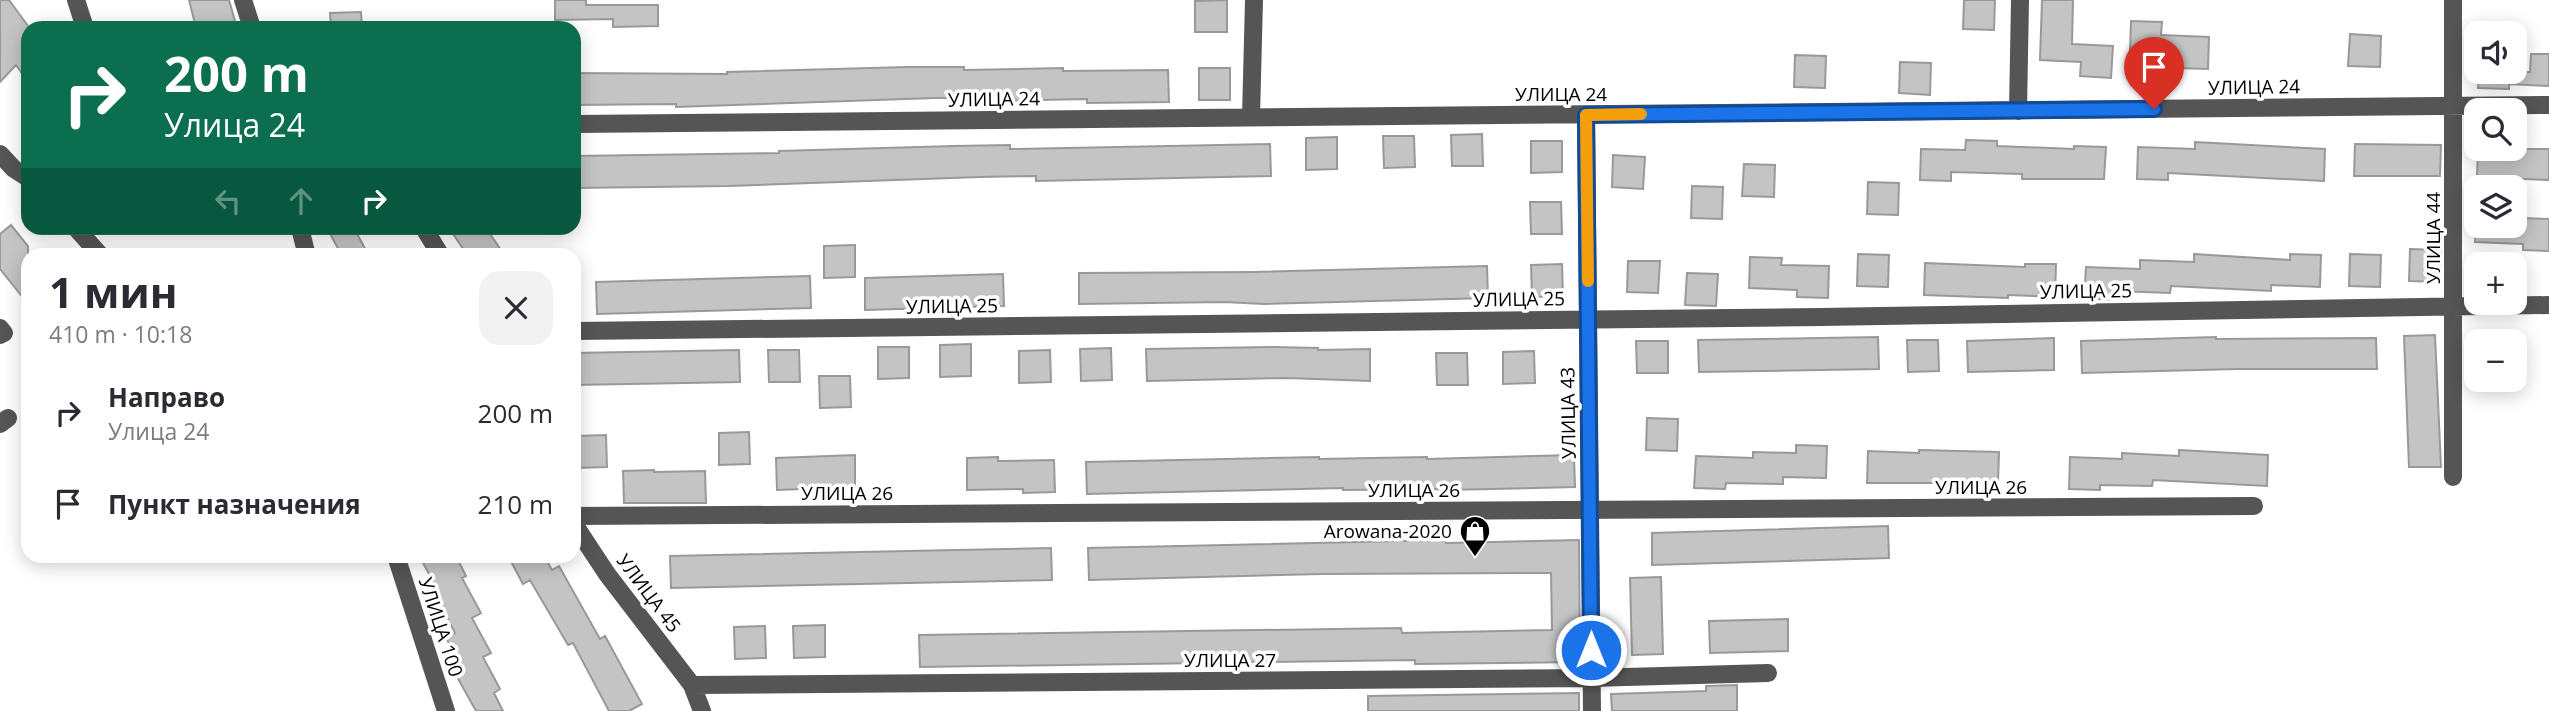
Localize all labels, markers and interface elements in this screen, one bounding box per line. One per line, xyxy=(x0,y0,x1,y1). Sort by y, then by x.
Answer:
map controls xyxy=(2464,21,2527,392)
button: sound xyxy=(2464,21,2527,84)
pin xyxy=(2124,37,2184,109)
text: 200 m xyxy=(164,40,309,106)
icon: arrive xyxy=(2135,48,2173,86)
icon: right xyxy=(49,49,140,140)
street label: УЛИЦА 24 xyxy=(2208,73,2300,101)
street label: УЛИЦА 24 xyxy=(1515,81,1607,107)
street label: УЛИЦА 24 xyxy=(948,85,1040,113)
button: search xyxy=(2464,98,2527,161)
text: Улица 24 xyxy=(164,103,305,146)
button: layers xyxy=(2464,175,2527,238)
icon: left xyxy=(209,182,247,220)
icon: ahead xyxy=(282,182,320,220)
icon: right xyxy=(355,182,393,220)
street label: УЛИЦА 44 xyxy=(2420,192,2446,284)
button: + xyxy=(2464,252,2527,315)
text: 1 мин xyxy=(49,263,177,320)
button: close xyxy=(479,271,553,345)
street label: УЛИЦА 25 xyxy=(2040,277,2132,305)
street label: УЛИЦА 25 xyxy=(1473,285,1565,313)
street label: УЛИЦА 25 xyxy=(906,292,998,320)
text: 410 m · 10:18 xyxy=(49,318,192,350)
button: − xyxy=(2464,329,2527,392)
street label: УЛИЦА 43 xyxy=(1554,367,1582,459)
text: Направо xyxy=(108,379,225,415)
icon: right xyxy=(49,394,87,432)
text: 200 m xyxy=(478,395,553,431)
text: Улица 24 xyxy=(108,415,209,447)
street label: УЛИЦА 26 xyxy=(1935,474,2027,500)
street label: УЛИЦА 26 xyxy=(1368,477,1460,503)
street label: УЛИЦА 26 xyxy=(801,480,893,506)
icon: arrive xyxy=(49,485,87,523)
text: Пункт назначения xyxy=(108,486,361,522)
text: 210 m xyxy=(478,486,553,522)
shop icon: Arowana-2020 xyxy=(1458,514,1492,558)
place label: Arowana-2020 xyxy=(1324,518,1452,544)
street label: УЛИЦА 45 xyxy=(611,548,687,638)
street label: УЛИЦА 100 xyxy=(413,574,469,680)
position arrow xyxy=(1554,613,1628,687)
street label: УЛИЦА 27 xyxy=(1184,647,1276,673)

